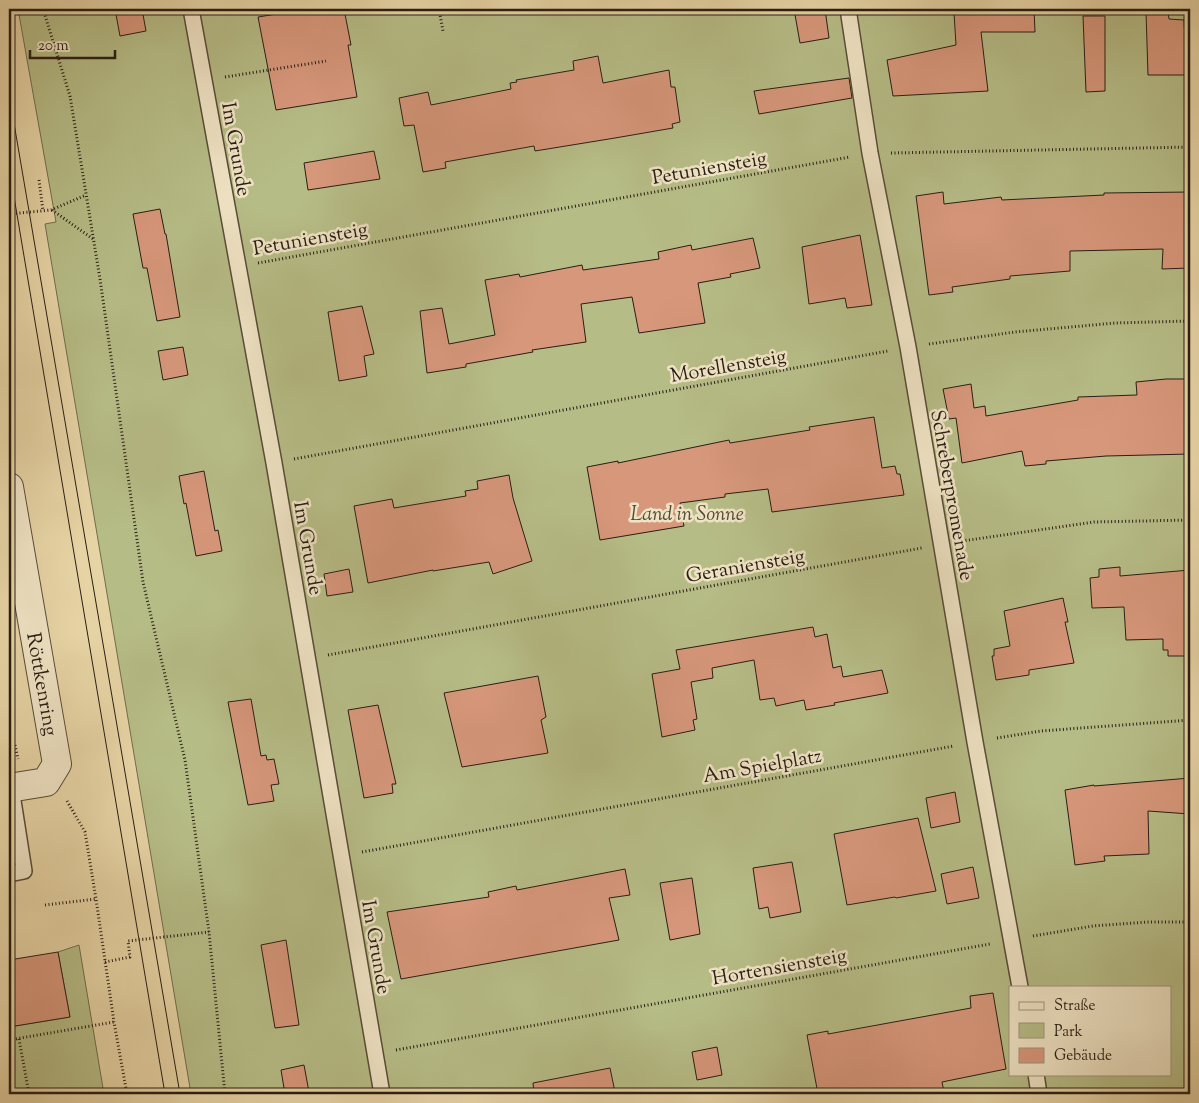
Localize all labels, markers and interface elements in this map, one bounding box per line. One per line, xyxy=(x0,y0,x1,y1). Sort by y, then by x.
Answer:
scale bar xyxy=(30,28,115,60)
text: 20 m xyxy=(38,36,69,57)
street label: Im Grunde xyxy=(212,100,257,199)
street label: Petuniensteig xyxy=(650,145,769,194)
street label: Petuniensteig xyxy=(251,216,370,265)
street label: Morellensteig xyxy=(668,343,789,392)
street label: Schreberpromenade xyxy=(921,408,980,583)
street label: Im Grunde xyxy=(284,499,329,598)
park label: Land in Sonne xyxy=(630,501,744,530)
street label: Geraniensteig xyxy=(684,543,807,592)
street label: Röttkenring xyxy=(17,631,64,739)
street label: Am Spielplatz xyxy=(701,743,824,792)
street label: Im Grunde xyxy=(352,898,397,997)
street label: Hortensiensteig xyxy=(710,942,849,995)
legend xyxy=(1009,986,1172,1076)
text: Straße xyxy=(1054,996,1096,1017)
text: Park xyxy=(1054,1022,1083,1043)
text: Gebäude xyxy=(1054,1046,1112,1067)

